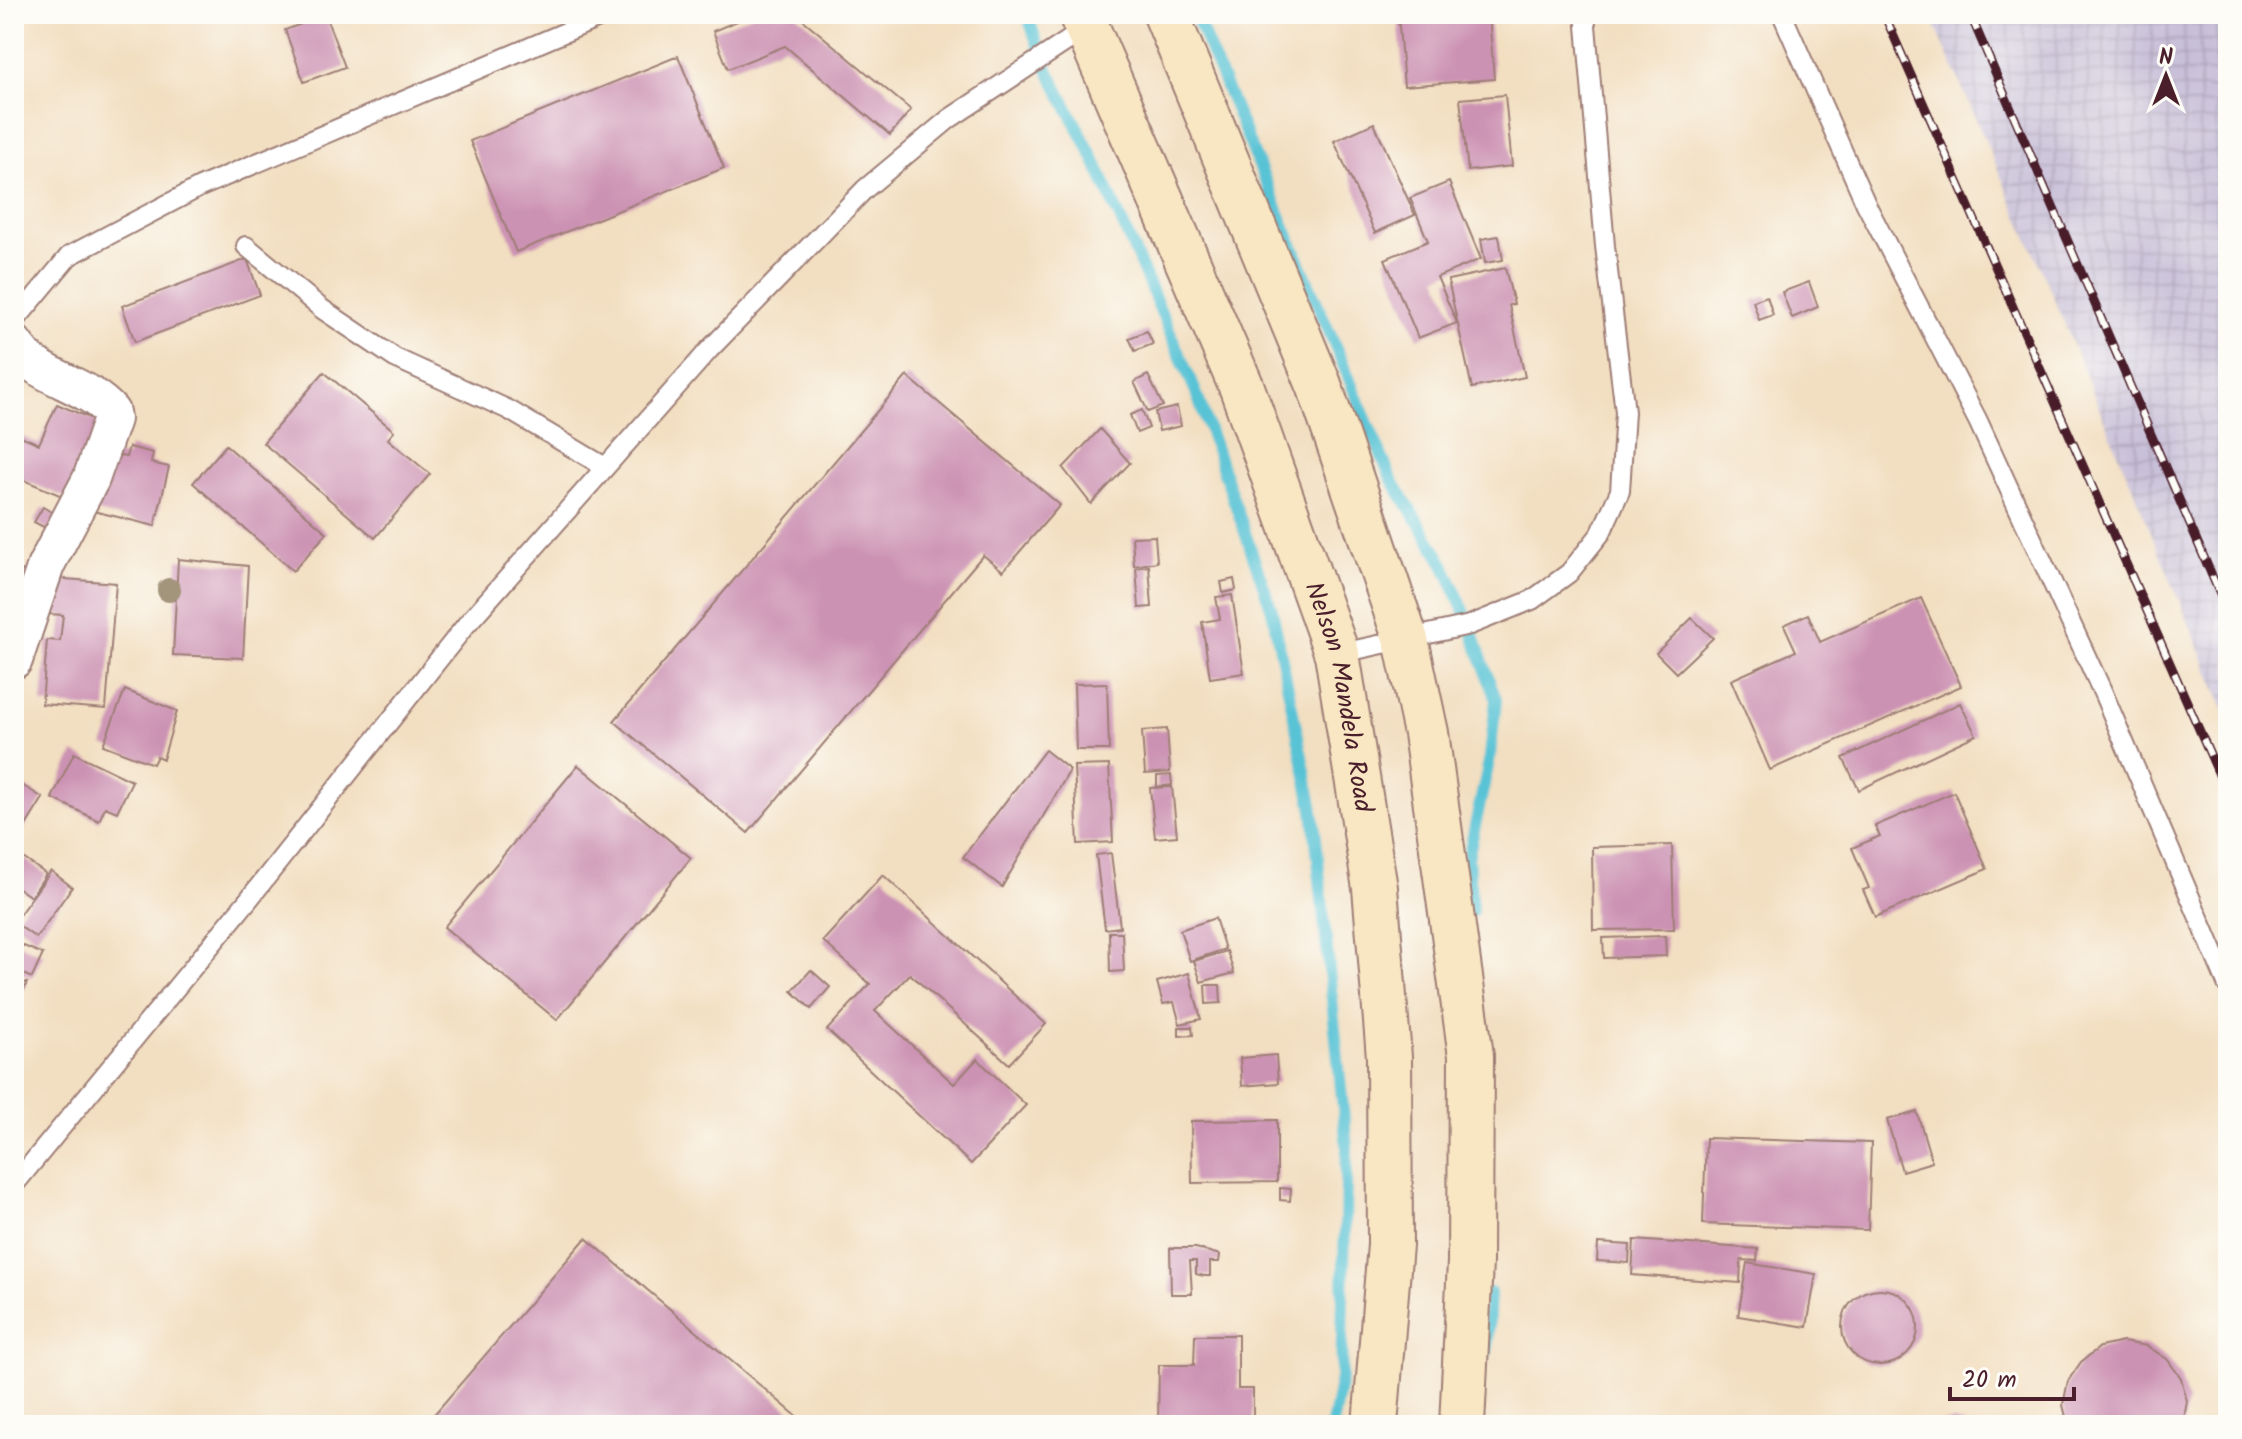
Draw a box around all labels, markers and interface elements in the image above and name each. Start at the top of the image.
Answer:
north arrow [2126,36,2206,116]
text: N [2159,41,2173,76]
street label: Nelson Mandela Road [1292,576,1384,816]
scale bar [1950,1351,2074,1401]
text: 20 m [1962,1361,2017,1400]

